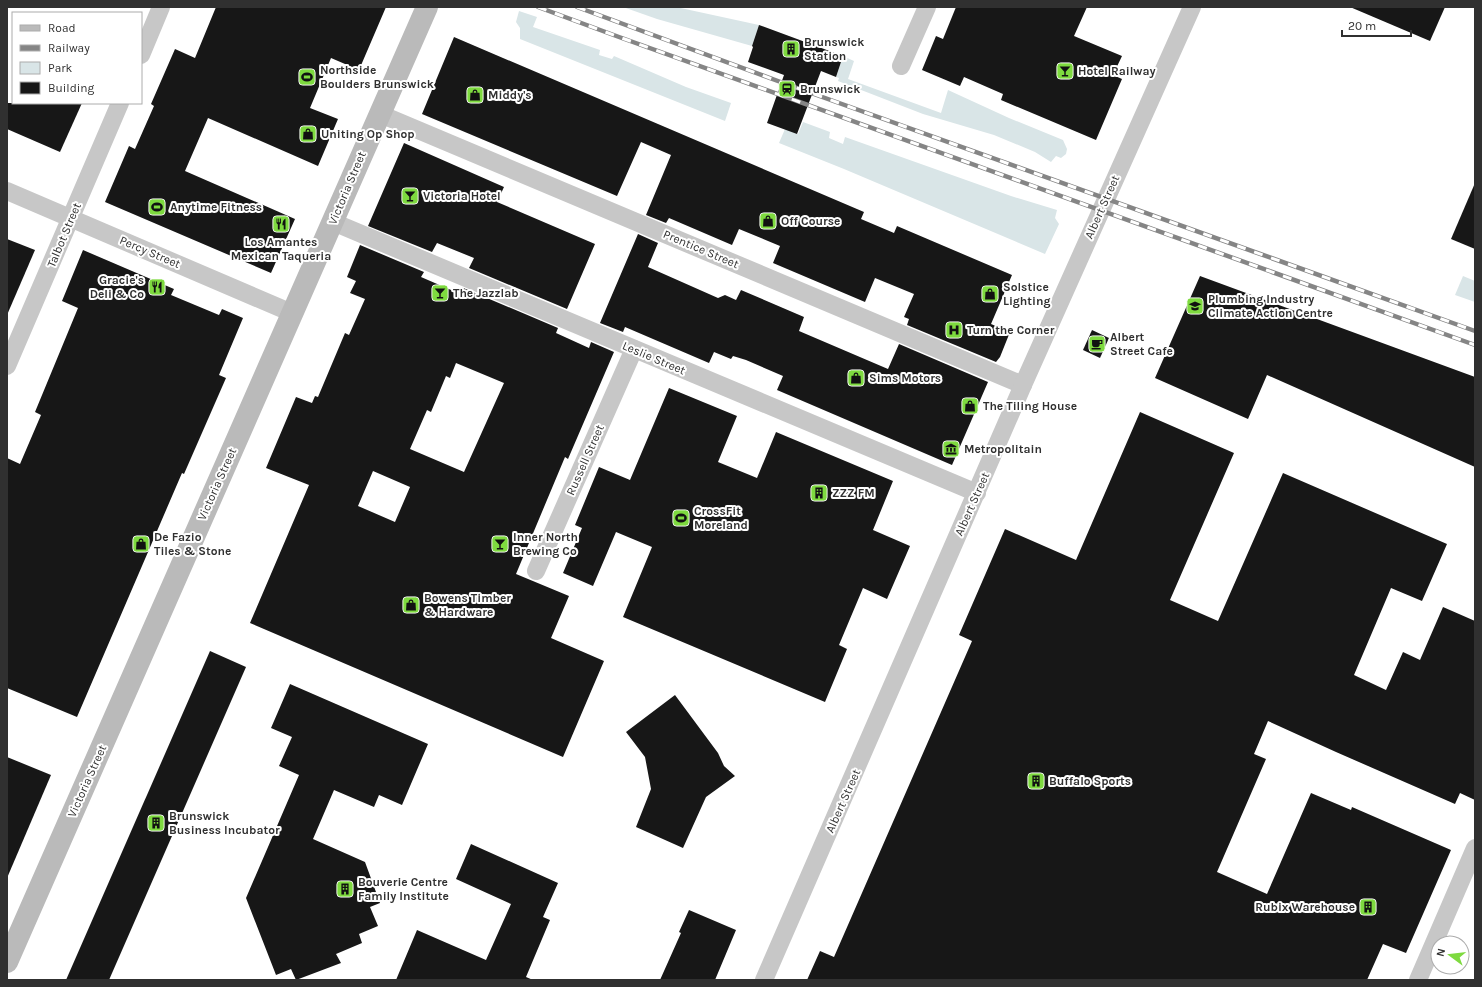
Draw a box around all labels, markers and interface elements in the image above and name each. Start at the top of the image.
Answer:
legend [12,12,142,104]
scale bar [1342,12,1411,38]
text: 20 m [1348,19,1376,33]
text: Road [48,21,76,35]
place label: Brunswick Station [804,35,864,63]
building icon: Brunswick Station [781,39,801,59]
text: Railway [48,41,90,55]
text: Park [48,61,73,75]
bar icon: Hotel Railway [1055,61,1075,81]
place label: Northside Boulders Brunswick [320,63,434,91]
place label: Hotel Railway [1078,64,1156,78]
sports icon: Northside Boulders Brunswick [297,67,317,87]
station icon: Brunswick [777,79,797,99]
text: Building [48,81,95,95]
place label: Brunswick [800,82,860,96]
shop icon: Middy's [465,85,485,105]
place label: Middy's [488,88,532,102]
shop icon: Uniting Op Shop [298,124,318,144]
place label: Uniting Op Shop [321,127,415,141]
street label: Victoria Street [325,149,369,227]
street label: Albert Street [1082,173,1122,241]
bar icon: Victoria Hotel [400,186,420,206]
place label: Victoria Hotel [423,189,501,203]
sports icon: Anytime Fitness [147,197,167,217]
street label: Talbot Street [44,200,84,269]
place label: Anytime Fitness [170,200,262,214]
shop icon: Off Course [758,211,778,231]
restaurant icon: Los Amantes Mexican Taqueria [271,214,291,234]
place label: Off Course [781,214,840,228]
street label: Prentice Street [661,227,741,271]
street label: Percy Street [117,233,183,271]
place label: Los Amantes Mexican Taqueria [231,235,331,263]
place label: Gracie's Deli & Co [90,273,144,301]
restaurant icon: Gracie's Deli & Co [147,277,167,297]
place label: Solstice Lighting [1003,280,1050,308]
bar icon: The Jazzlab [430,283,450,303]
shop icon: Solstice Lighting [980,284,1000,304]
place label: The Jazzlab [453,286,519,300]
place label: Plumbing Industry Climate Action Centre [1208,292,1333,320]
school or university icon: Plumbing Industry Climate Action Centre [1185,296,1205,316]
hospital icon: Turn the Corner [944,320,964,340]
place label: Turn the Corner [967,323,1055,337]
place label: Albert Street Cafe [1110,330,1173,358]
cafe icon: Albert Street Cafe [1087,334,1107,354]
street label: Leslie Street [620,338,688,378]
shop icon: Sims Motors [846,368,866,388]
place label: Sims Motors [869,371,941,385]
shop icon: The Tiling House [960,396,980,416]
place label: The Tiling House [983,399,1077,413]
street label: Russell Street [563,422,607,498]
museum icon: Metropolitain [941,439,961,459]
place label: Metropolitain [964,442,1042,456]
street label: Victoria Street [195,445,239,522]
street label: Albert Street [952,470,992,538]
building icon: ZZZ FM [809,483,829,503]
place label: ZZZ FM [832,486,875,500]
place label: CrossFit Moreland [694,504,748,532]
sports icon: CrossFit Moreland [671,508,691,528]
place label: De Fazio Tiles & Stone [154,530,231,558]
place label: Inner North Brewing Co [513,530,578,558]
shop icon: De Fazio Tiles & Stone [131,534,151,554]
bar icon: Inner North Brewing Co [490,534,510,554]
place label: Bowens Timber & Hardware [424,591,511,619]
shop icon: Bowens Timber & Hardware [401,595,421,615]
street label: Victoria Street [65,742,109,819]
street label: Albert Street [823,767,863,835]
building icon: Buffalo Sports [1026,771,1046,791]
place label: Buffalo Sports [1049,774,1131,788]
place label: Brunswick Business Incubator [169,809,280,837]
building icon: Brunswick Business Incubator [146,813,166,833]
place label: Bouverie Centre Family Institute [358,875,449,903]
building icon: Bouverie Centre Family Institute [335,879,355,899]
building icon: Rubix Warehouse [1358,897,1378,917]
place label: Rubix Warehouse [1255,900,1355,914]
north arrow [1430,935,1470,975]
text: N [1434,947,1448,958]

